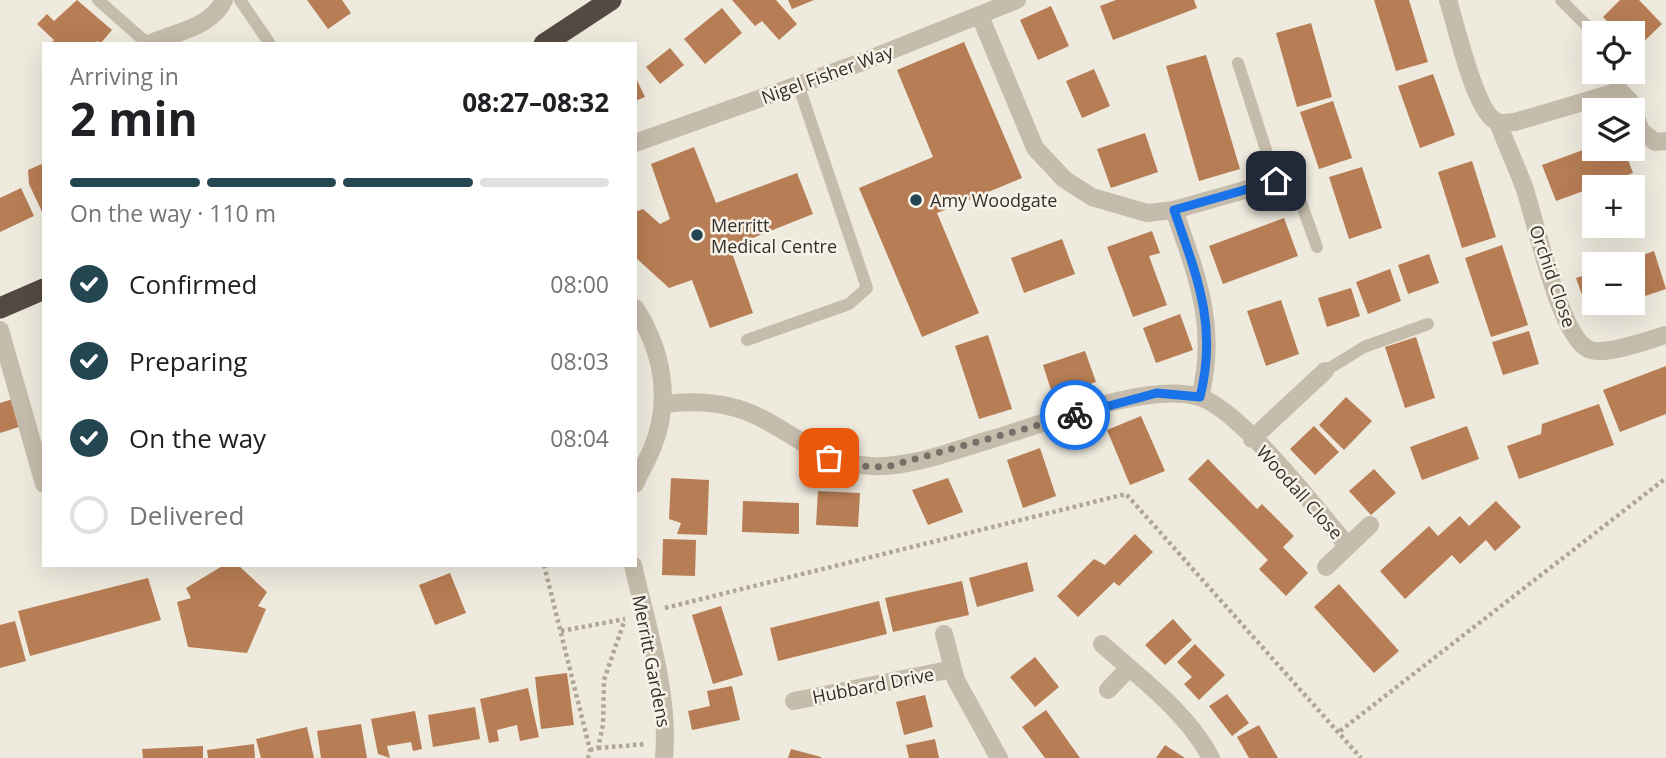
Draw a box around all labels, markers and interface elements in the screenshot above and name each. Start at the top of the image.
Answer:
map controls [1582,21,1645,315]
button: locate [1582,21,1645,84]
street label: Nigel Fisher Way [758,39,897,109]
text: Arriving in [70,60,179,92]
text: 08:27–08:32 [462,84,609,120]
text: 2 min [70,87,198,149]
button: layers [1582,98,1645,161]
pin [1246,151,1306,211]
icon: home [1257,162,1295,200]
button: + [1582,175,1645,238]
place label: Amy Woodgate [930,188,1057,212]
marker: Amy Woodgate [908,192,924,208]
text: On the way · 110 m [70,197,276,229]
place label: Merritt Medical Centre [711,213,837,258]
street label: Orchid Close [1524,222,1582,330]
marker: Merritt Medical Centre [689,227,705,243]
button: − [1582,252,1645,315]
icon: check [70,265,108,303]
text: Confirmed [129,266,257,302]
text: 08:00 [550,268,609,300]
icon: check [70,342,108,380]
text: Preparing [129,343,247,379]
text: 08:03 [550,345,609,377]
courier [1040,380,1110,450]
icon: bike [1056,396,1094,434]
icon: check [70,419,108,457]
text: On the way [129,420,266,456]
text: 08:04 [550,422,609,454]
pin [799,428,859,488]
icon: bag [810,439,848,477]
street label: Woodall Close [1251,440,1349,544]
text: Delivered [129,497,244,533]
street label: Merritt Gardens [627,593,677,729]
street label: Hubbard Drive [810,661,936,709]

